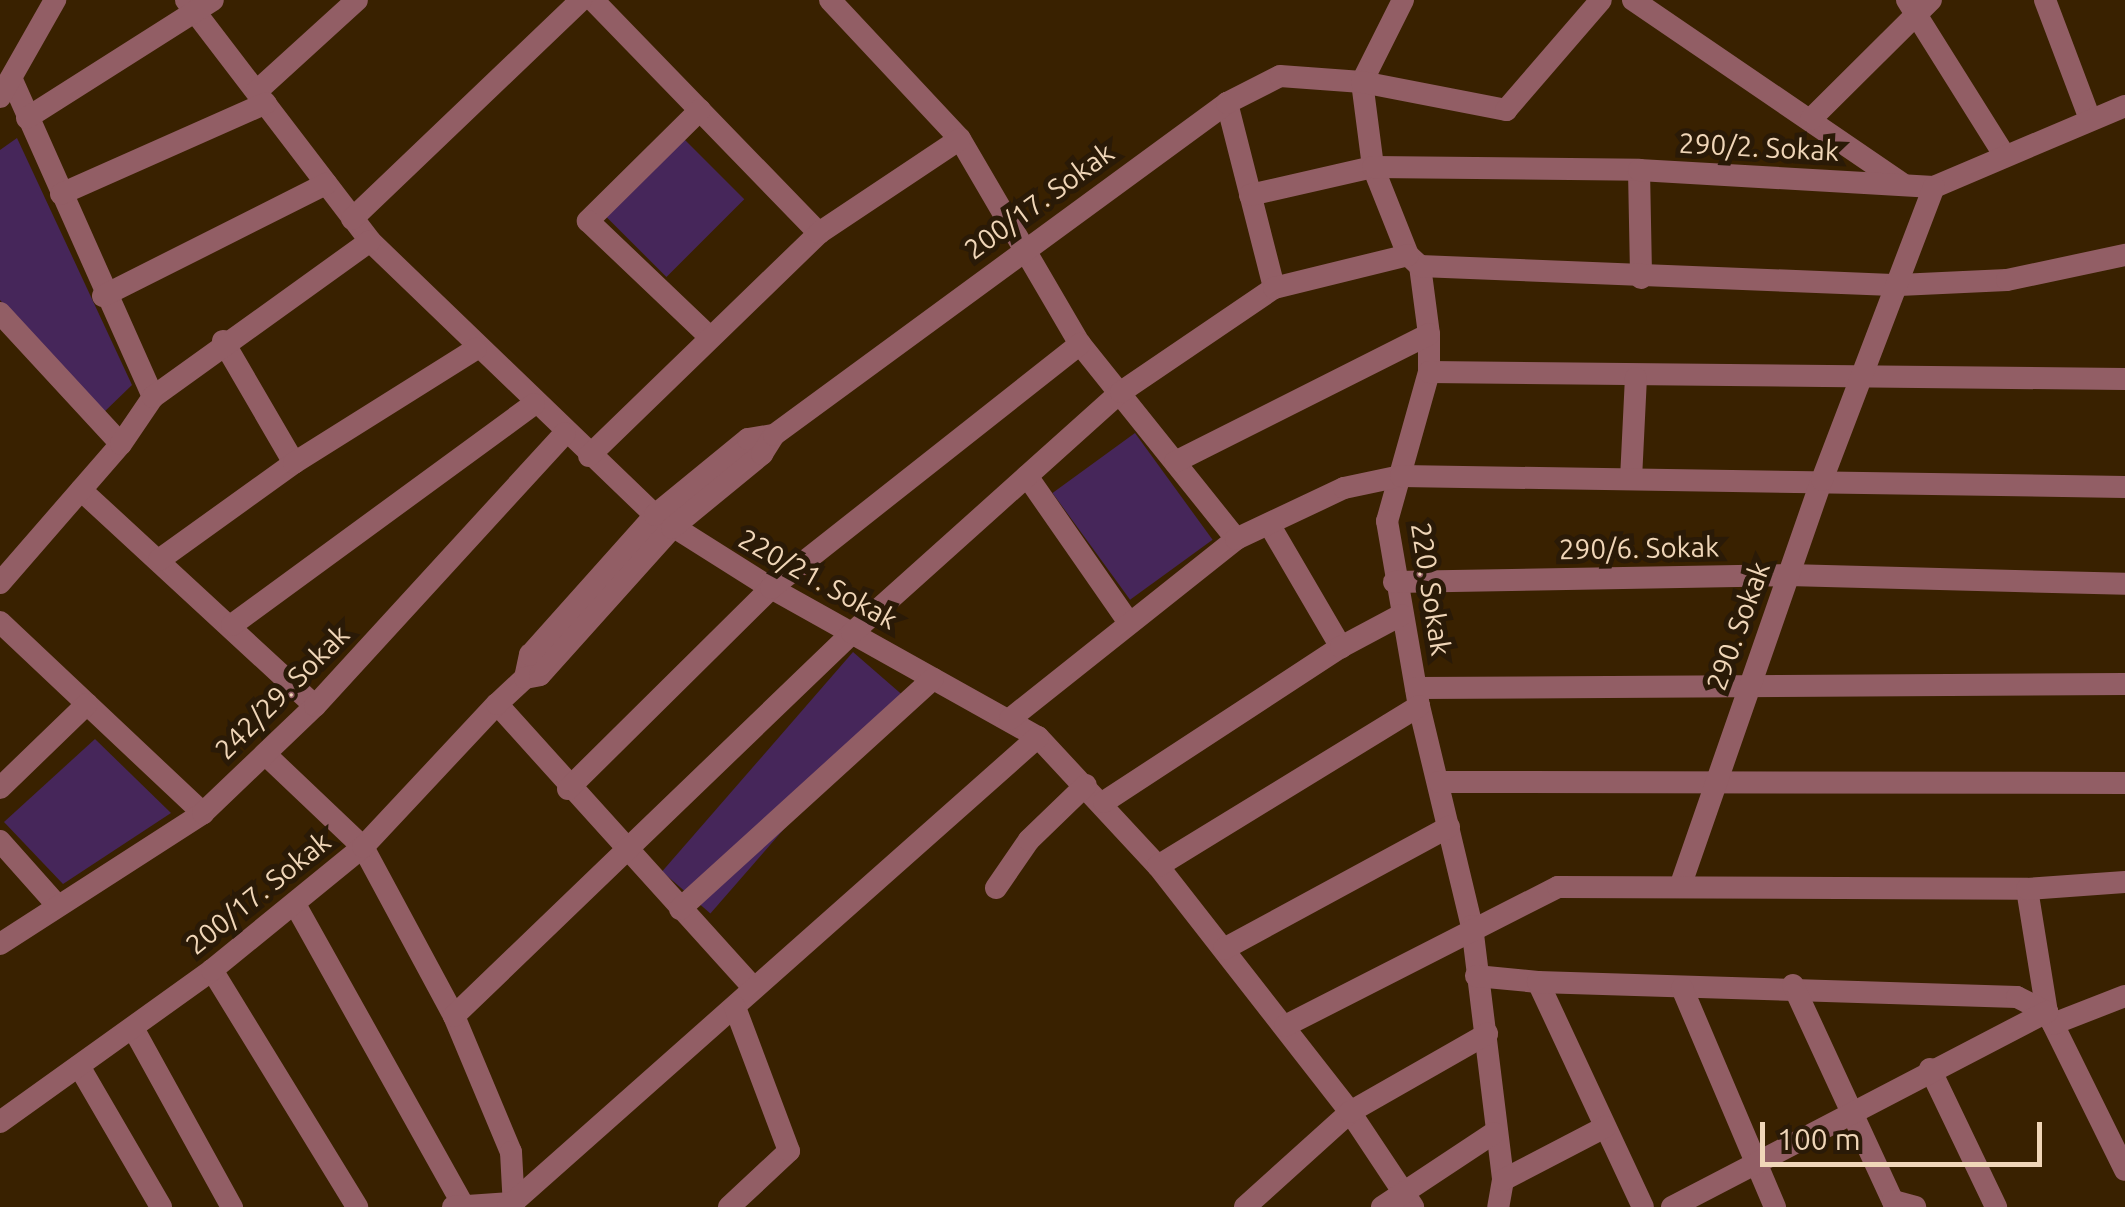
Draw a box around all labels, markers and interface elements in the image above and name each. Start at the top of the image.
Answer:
street label: 290/2. Sokak [1678,126,1840,168]
street label: 200/17. Sokak [958,136,1120,266]
street label: 220. Sokak [1404,520,1458,658]
street label: 220/21. Sokak [733,522,903,636]
street label: 290/6. Sokak [1558,530,1720,566]
street label: 290. Sokak [1699,557,1777,695]
street label: 242/29. Sokak [208,618,356,766]
street label: 200/17. Sokak [179,824,337,962]
scale bar [1765,1102,2048,1164]
text: 100 m [1777,1122,1861,1156]

